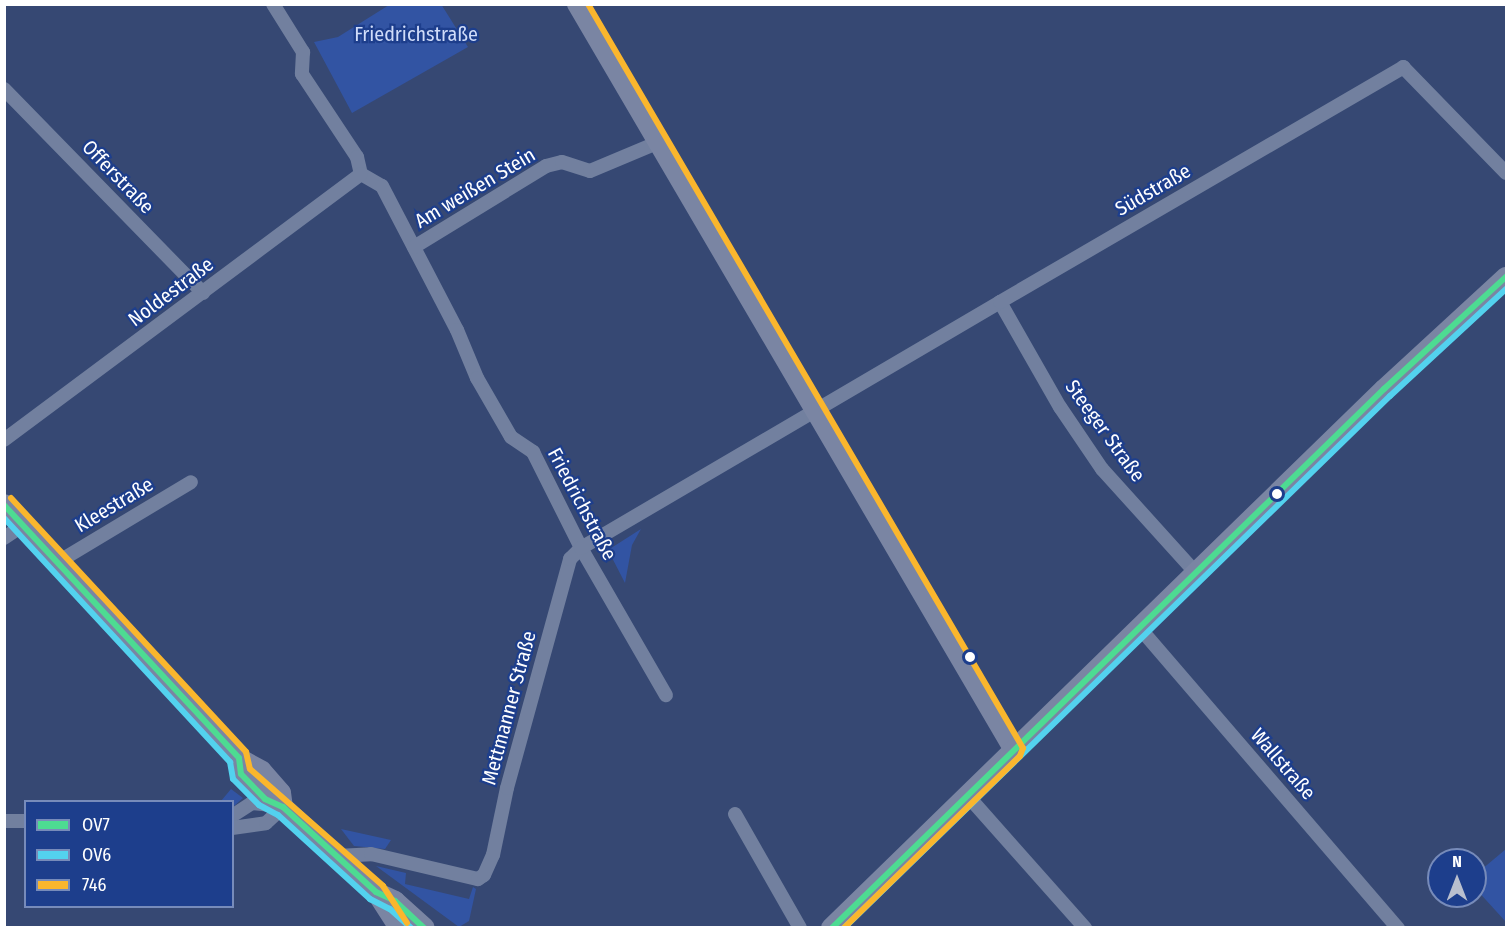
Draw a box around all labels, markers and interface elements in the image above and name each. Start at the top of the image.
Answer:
park label: Friedrichstraße [354,22,478,46]
street label: Offerstraße [77,135,159,219]
street label: Am weißen Stein [411,143,539,233]
street label: Südstraße [1111,159,1195,221]
street label: Noldestraße [124,252,218,332]
street label: Steeger Straße [1060,376,1150,486]
street label: Friedrichstraße [542,444,622,564]
street label: Kleestraße [70,472,158,538]
unlabelled marker [1271,488,1283,500]
street label: Mettmanner Straße [477,628,541,788]
unlabelled marker [964,651,976,663]
street label: Wallstraße [1246,724,1320,804]
legend [24,800,234,908]
text: OV7 [82,814,110,836]
text: OV6 [82,844,111,866]
north arrow [1427,848,1487,908]
text: N [1452,852,1462,871]
text: 746 [82,874,106,896]

